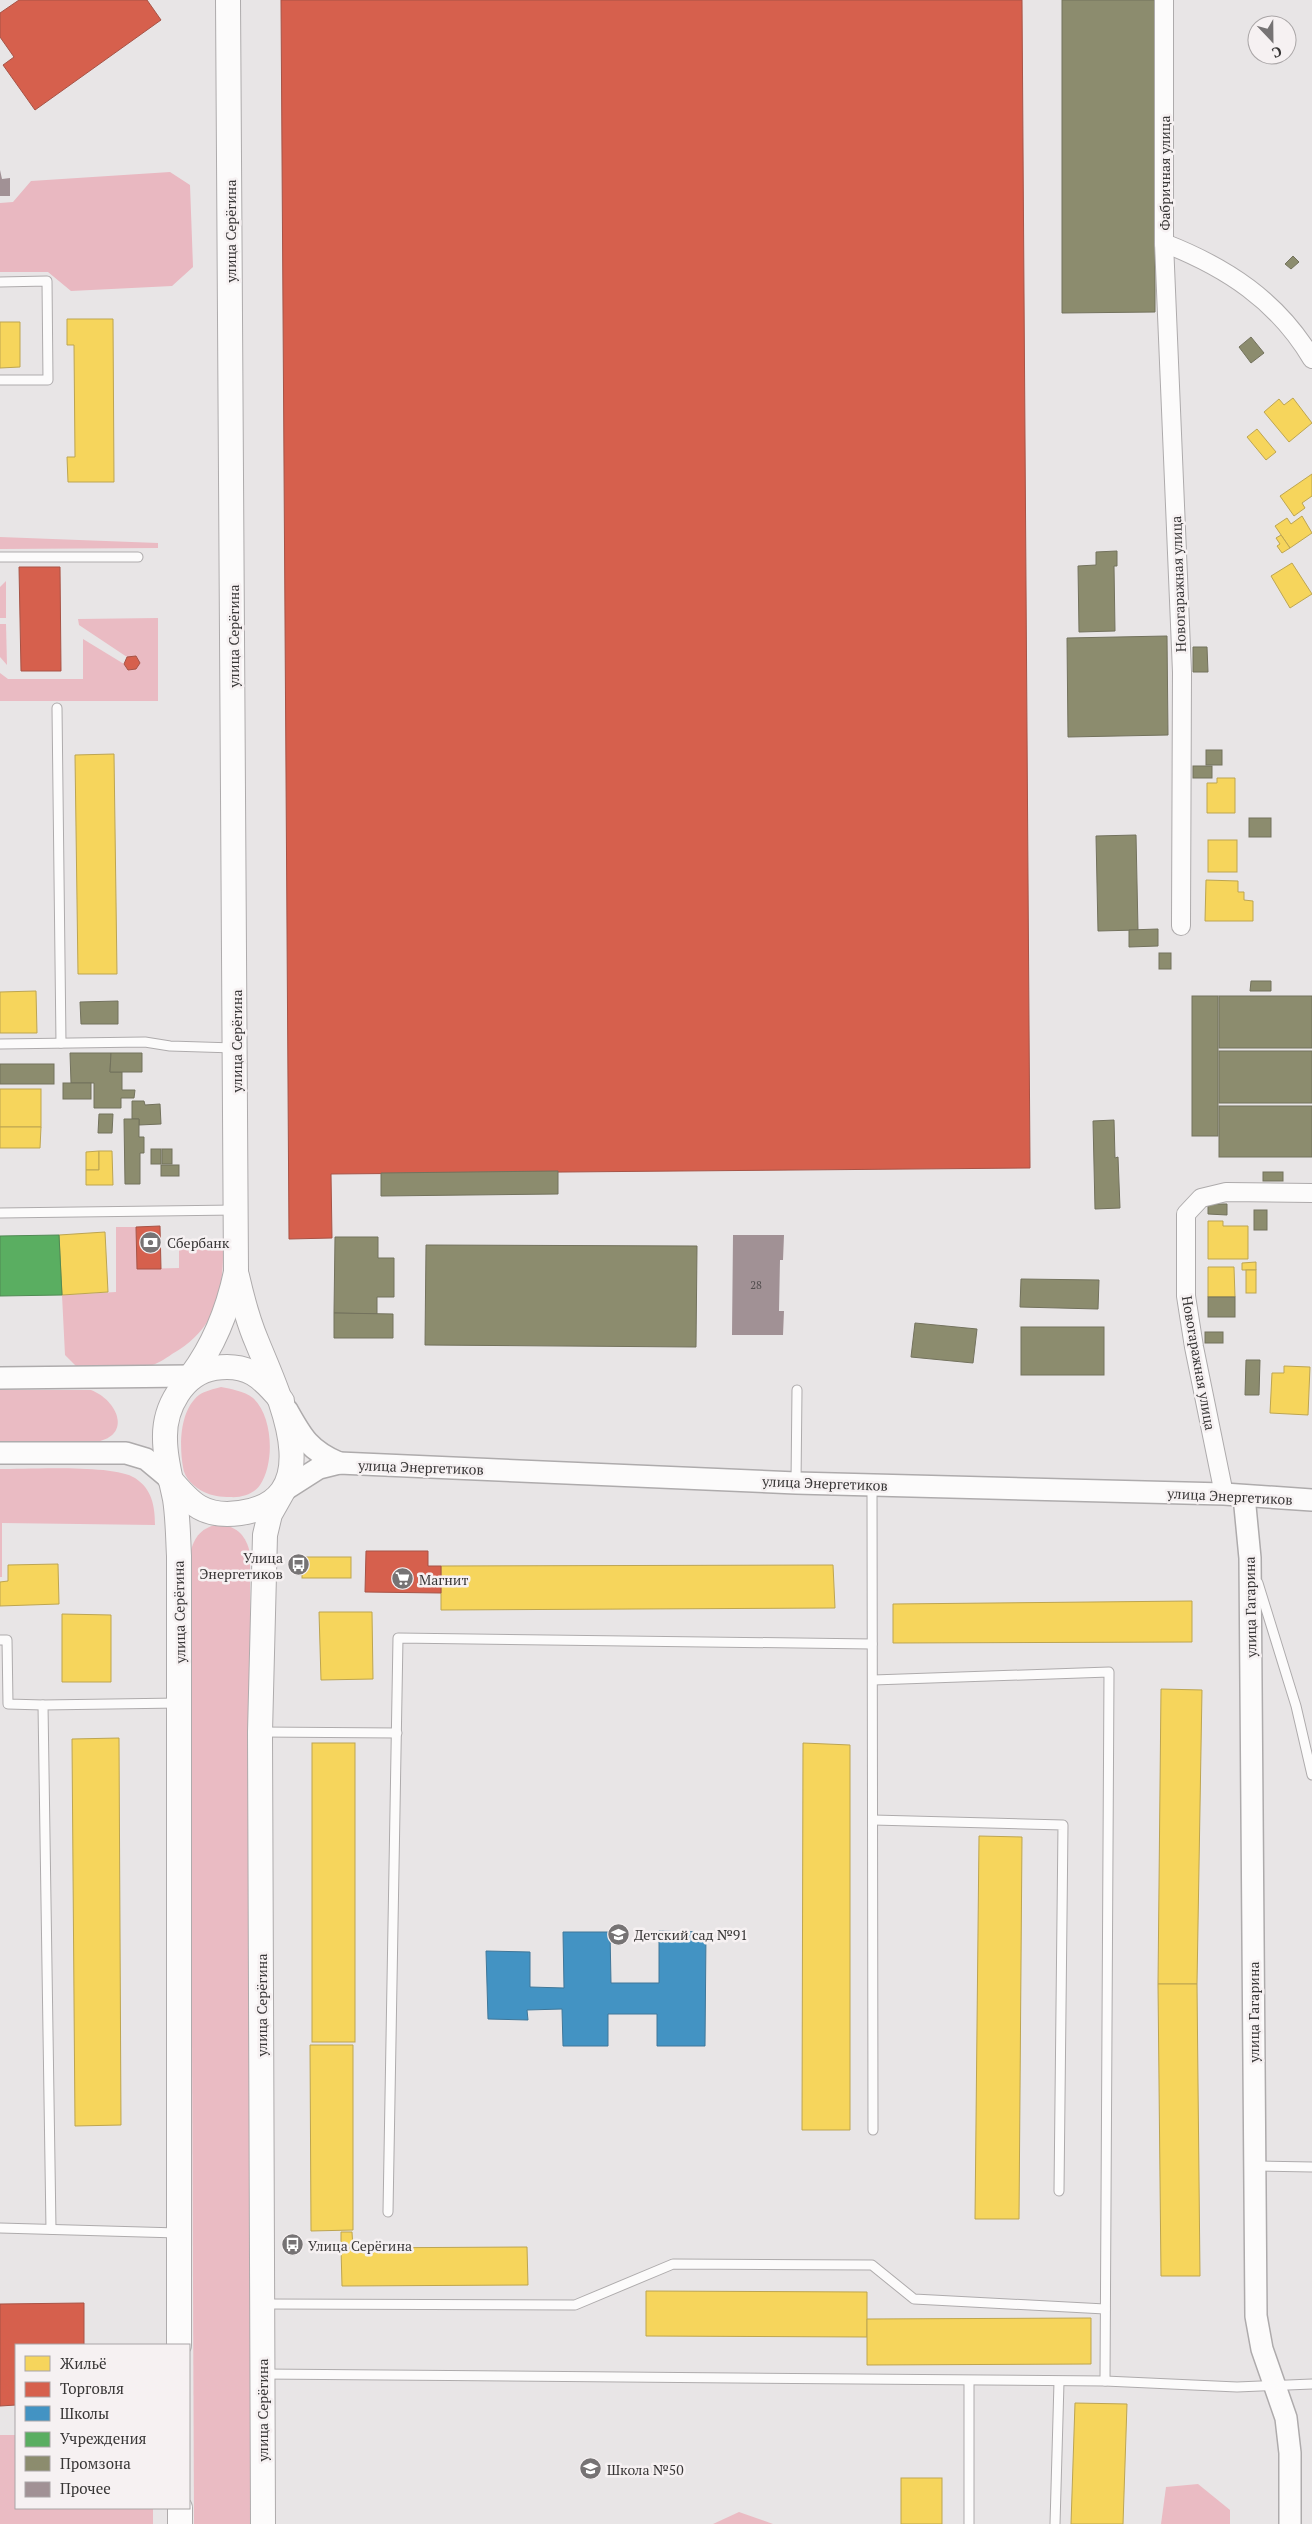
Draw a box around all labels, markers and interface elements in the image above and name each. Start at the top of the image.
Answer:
north arrow [1247,15,1297,65]
text: С [1269,42,1285,63]
street label: Фабричная улица [1155,116,1174,231]
street label: улица Серёгина [221,180,240,283]
street label: Новогаражная улица [1166,516,1190,652]
street label: улица Серёгина [224,585,243,688]
street label: улица Серёгина [227,990,246,1093]
bank icon: Сбербанк [139,1230,163,1254]
place label: Сбербанк [167,1233,230,1252]
house number: 28 [750,1278,762,1292]
street label: Новогаражная улица [1178,1294,1220,1432]
street label: улица Энергетиков [357,1455,484,1479]
street label: улица Энергетиков [761,1471,888,1495]
street label: улица Энергетиков [1166,1483,1293,1509]
place label: Улица Энергетиков [199,1548,283,1583]
bus stop icon: Улица Энергетиков [287,1553,311,1577]
street label: улица Гагарина [1240,1556,1260,1659]
street label: улица Серёгина [169,1560,189,1665]
supermarket icon: Магнит [391,1567,415,1591]
place label: Магнит [419,1570,468,1589]
school or university icon: Детский сад №91 [606,1922,630,1946]
place label: Детский сад №91 [634,1925,748,1944]
street label: улица Серёгина [252,1954,271,2057]
street label: улица Гагарина [1244,1961,1263,2064]
bus stop icon: Улица Серёгина [280,2233,304,2257]
place label: Улица Серёгина [308,2236,412,2255]
legend [15,2344,190,2509]
text: Жильё [60,2353,107,2373]
street label: улица Серёгина [253,2359,272,2462]
text: Торговля [60,2378,124,2398]
text: Школы [60,2403,109,2423]
text: Учреждения [60,2428,147,2448]
text: Промзона [60,2453,131,2473]
school or university icon: Школа №50 [579,2457,603,2481]
place label: Школа №50 [607,2460,684,2479]
text: Прочее [60,2478,111,2498]

